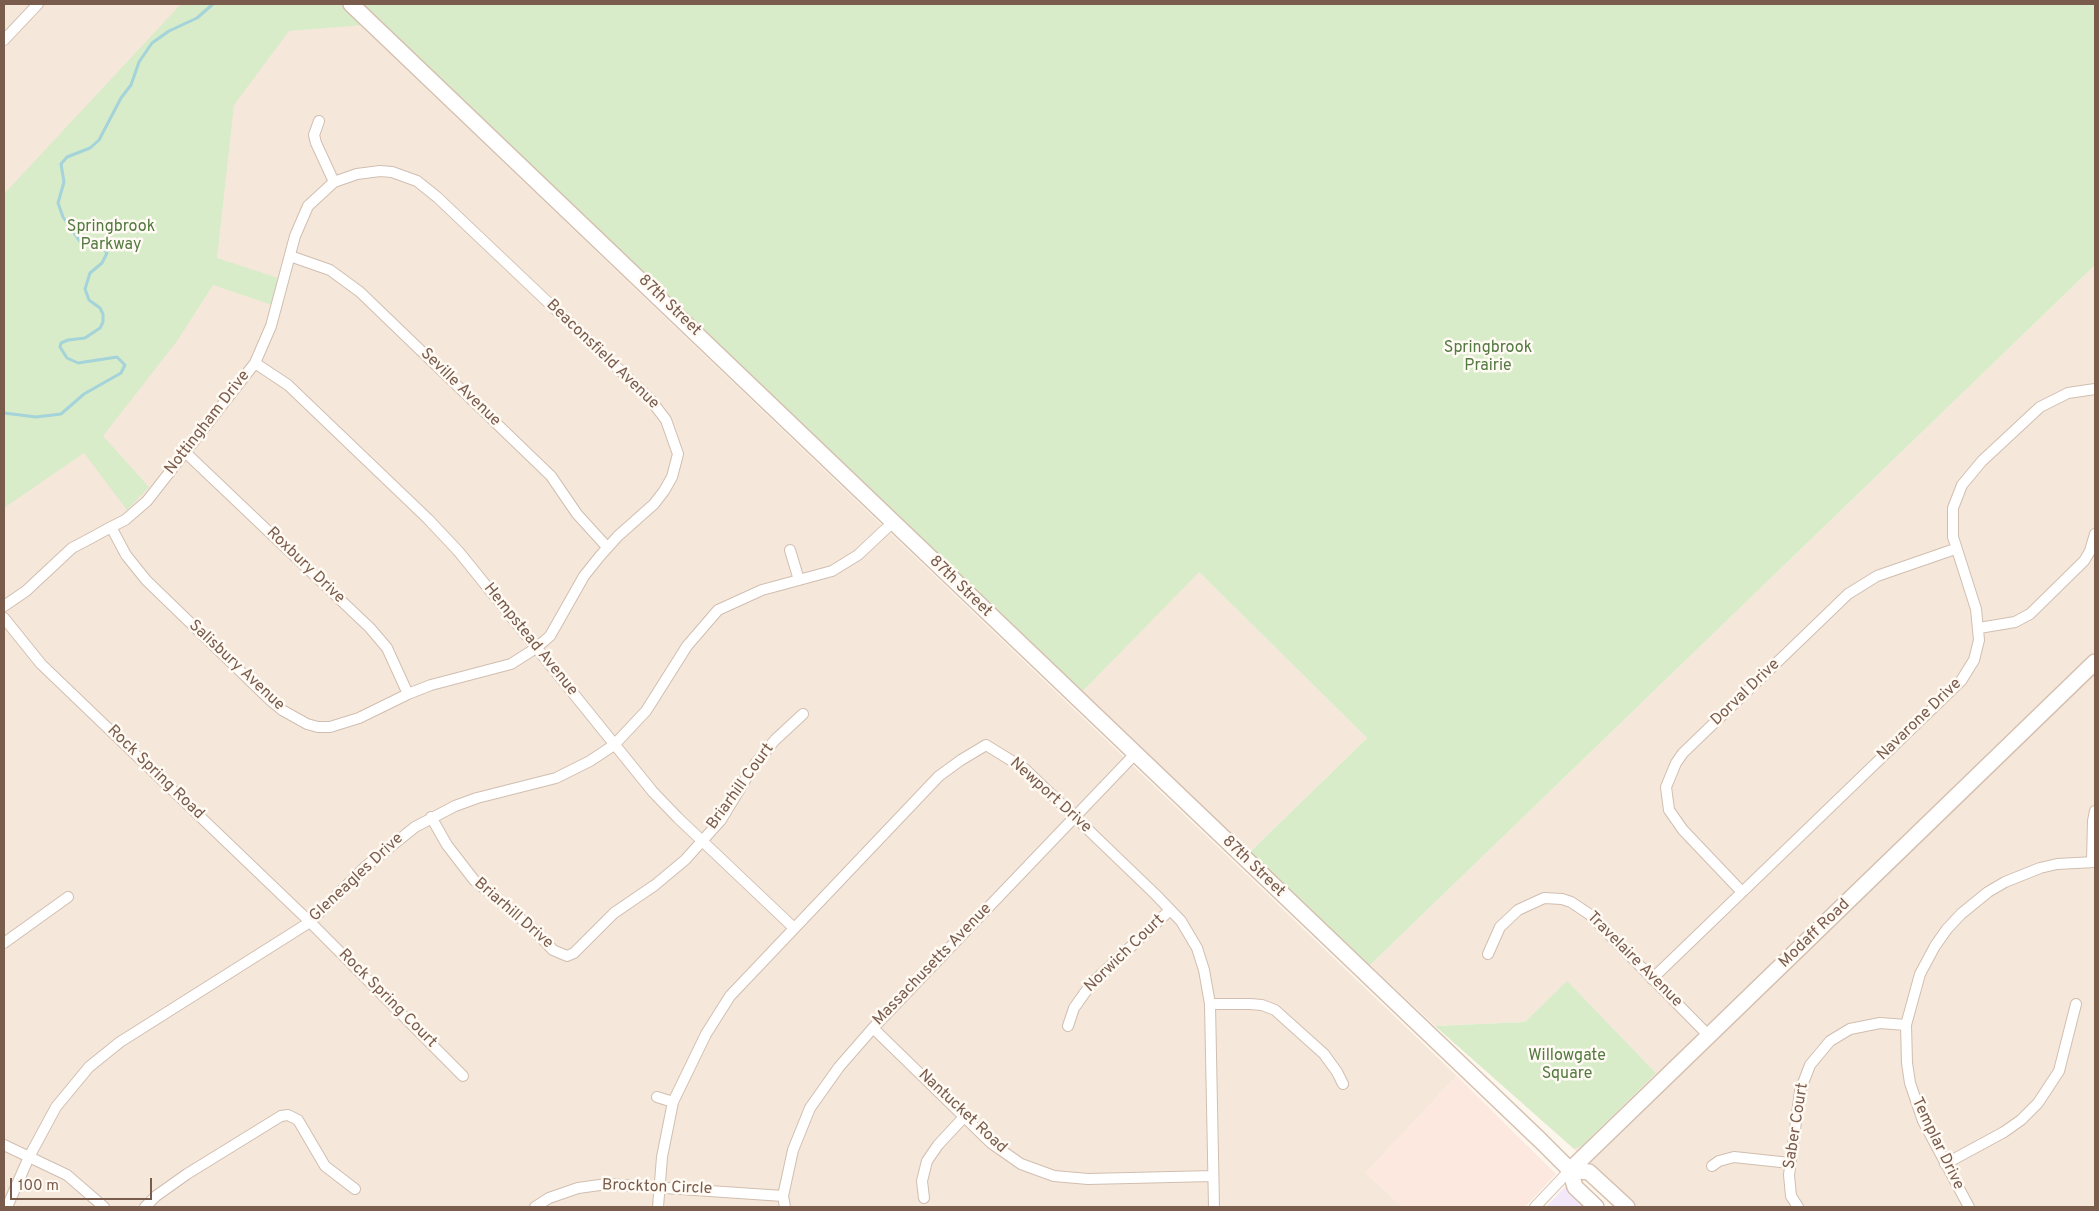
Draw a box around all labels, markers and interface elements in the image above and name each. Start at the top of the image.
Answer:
park label: Springbrook Parkway [67,218,155,256]
street label: 87th Street [634,271,704,341]
street label: Beaconsfield Avenue [542,296,662,414]
park label: Springbrook Prairie [1444,339,1532,377]
street label: Seville Avenue [416,345,504,431]
street label: Nottingham Drive [161,367,255,479]
street label: Roxbury Drive [262,524,348,608]
street label: 87th Street [925,552,995,622]
street label: Hempstead Avenue [479,580,581,700]
street label: Salisbury Avenue [184,617,288,715]
street label: Dorval Drive [1708,655,1784,731]
street label: Navarone Drive [1874,675,1966,765]
street label: Rock Spring Road [102,722,208,824]
street label: Briarhill Court [703,740,779,834]
street label: Newport Drive [1005,754,1095,838]
street label: Gleneagles Drive [306,830,408,926]
street label: 87th Street [1218,832,1288,902]
street label: Briarhill Drive [469,874,557,954]
street label: Modaff Road [1776,895,1854,973]
street label: Massachusetts Avenue [870,900,996,1030]
street label: Travelaire Avenue [1582,908,1686,1012]
street label: Norwich Court [1081,911,1169,997]
street label: Rock Spring Court [334,946,440,1052]
park label: Willowgate Square [1528,1047,1606,1085]
street label: Nantucket Road [914,1066,1010,1158]
street label: Saber Court [1781,1082,1813,1170]
street label: Templar Drive [1906,1095,1968,1193]
scale bar [12,1168,155,1200]
street label: Brockton Circle [601,1176,713,1200]
text: 100 m [18,1177,59,1196]

